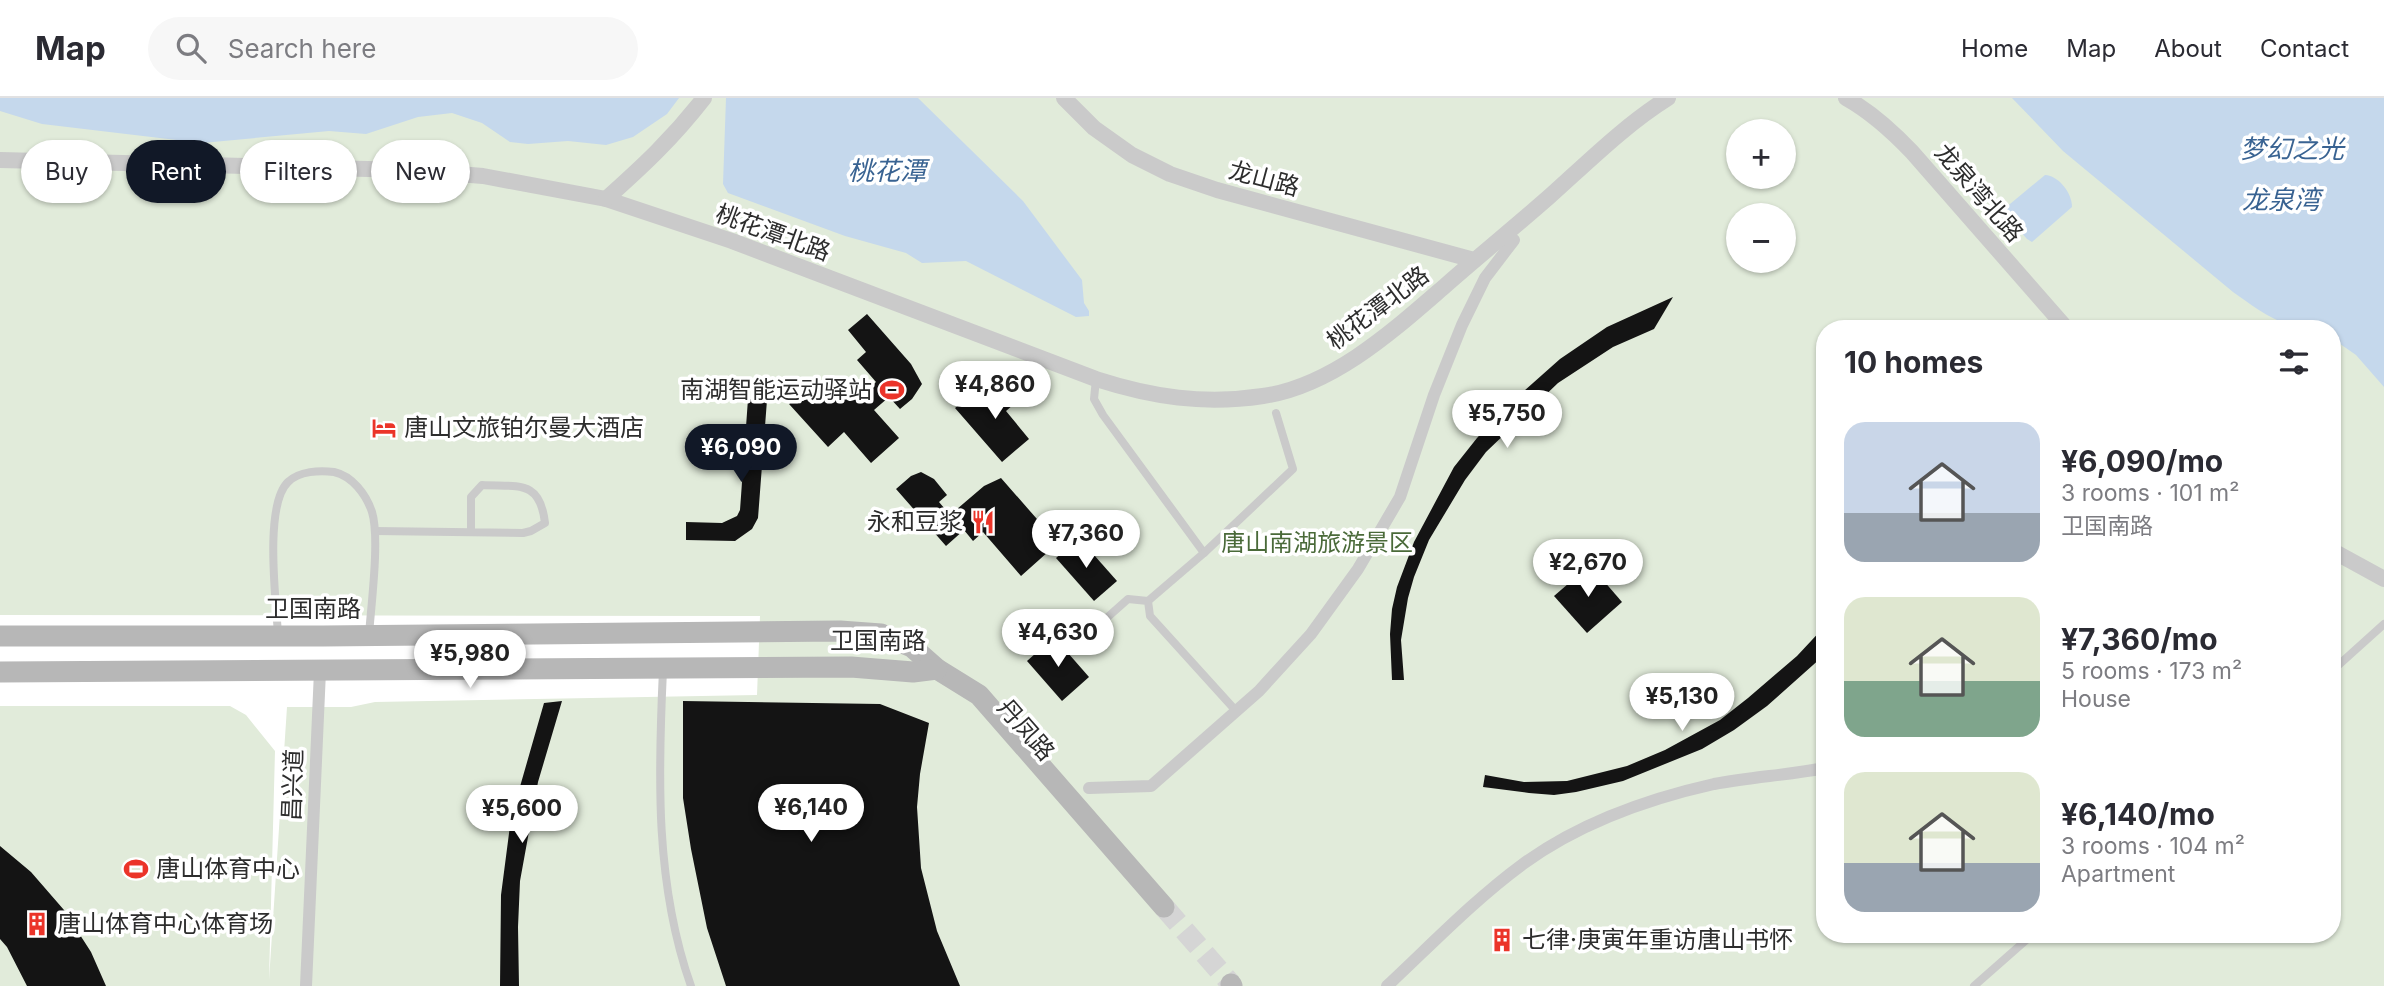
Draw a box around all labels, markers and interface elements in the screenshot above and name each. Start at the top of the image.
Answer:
search box [148,17,638,80]
text: Map [35,28,106,68]
icon: search [172,29,210,67]
text: Search here [228,33,376,64]
text: Home [1961,34,2028,63]
text: Map [2066,34,2116,63]
text: About [2154,34,2222,63]
text: Contact [2260,34,2349,63]
map controls [1726,119,1796,273]
button: + [1726,119,1796,189]
water label: 梦幻之光 [2240,133,2346,164]
street label: 龙泉湾北路 [1929,138,2030,247]
chip: Buy [21,140,112,203]
chip: Rent [126,140,226,203]
chip: Filters [240,140,357,203]
chip: New [371,140,470,203]
water label: 桃花潭 [848,155,930,186]
street label: 龙山路 [1226,155,1303,202]
water label: 龙泉湾 [2242,184,2324,215]
street label: 桃花潭北路 [712,198,835,267]
button: − [1726,203,1796,273]
street label: 桃花潭北路 [1321,260,1434,355]
icon: filters [2275,343,2313,381]
text: 10 homes [1844,344,1983,380]
pin: ¥4,860 [938,362,1052,421]
text: ¥4,860 [955,370,1035,398]
place label: 南湖智能运动驿站 [680,375,872,404]
sports icon: 南湖智能运动驿站 [878,376,906,404]
pin: ¥5,750 [1450,390,1564,450]
text: ¥5,750 [1468,399,1546,427]
place label: 唐山文旅铂尔曼大酒店 [404,413,644,442]
hotel icon: 唐山文旅铂尔曼大酒店 [370,414,398,442]
pin: ¥6,090 [684,424,798,484]
text: ¥6,090 [701,433,781,461]
text: ¥6,090/mo [2061,443,2223,479]
icon: home [1900,450,1984,534]
text: 3 rooms · 101 m² [2061,479,2239,507]
place label: 永和豆浆 [867,507,963,536]
restaurant icon: 永和豆浆 [969,508,997,536]
pin: ¥7,360 [1029,510,1143,570]
text: 卫国南路 [2061,512,2153,540]
text: ¥7,360 [1048,519,1124,547]
park label: 唐山南湖旅游景区 [1221,528,1413,557]
pin: ¥2,670 [1531,540,1645,599]
text: ¥2,670 [1549,548,1627,576]
street label: 卫国南路 [265,594,361,623]
pin: ¥4,630 [1001,610,1115,669]
text: ¥4,630 [1018,618,1098,646]
text: ¥7,360/mo [2061,621,2218,657]
icon: home [1900,625,1984,709]
street label: 卫国南路 [830,626,926,655]
pin: ¥5,980 [413,630,527,690]
text: ¥5,980 [430,639,510,667]
text: 5 rooms · 173 m² [2061,657,2242,685]
pin: ¥5,130 [1625,674,1739,733]
text: ¥5,130 [1645,682,1719,710]
text: House [2061,685,2131,713]
street label: 丹凤路 [992,693,1061,766]
street label: 昌兴道 [277,748,308,821]
pin: ¥6,140 [754,784,868,844]
pin: ¥5,600 [465,786,579,845]
text: ¥6,140 [774,793,848,821]
text: ¥5,600 [482,794,562,822]
text: ¥6,140/mo [2061,796,2215,832]
icon: home [1900,800,1984,884]
text: 3 rooms · 104 m² [2061,832,2245,860]
place label: 唐山体育中心 [156,854,300,883]
sports icon: 唐山体育中心 [122,855,150,883]
text: Apartment [2061,860,2175,888]
place label: 唐山体育中心体育场 [57,909,273,938]
building icon: 唐山体育中心体育场 [23,910,51,938]
place label: 七律·庚寅年重访唐山书怀 [1522,925,1793,954]
building icon: 七律·庚寅年重访唐山书怀 [1488,926,1516,954]

